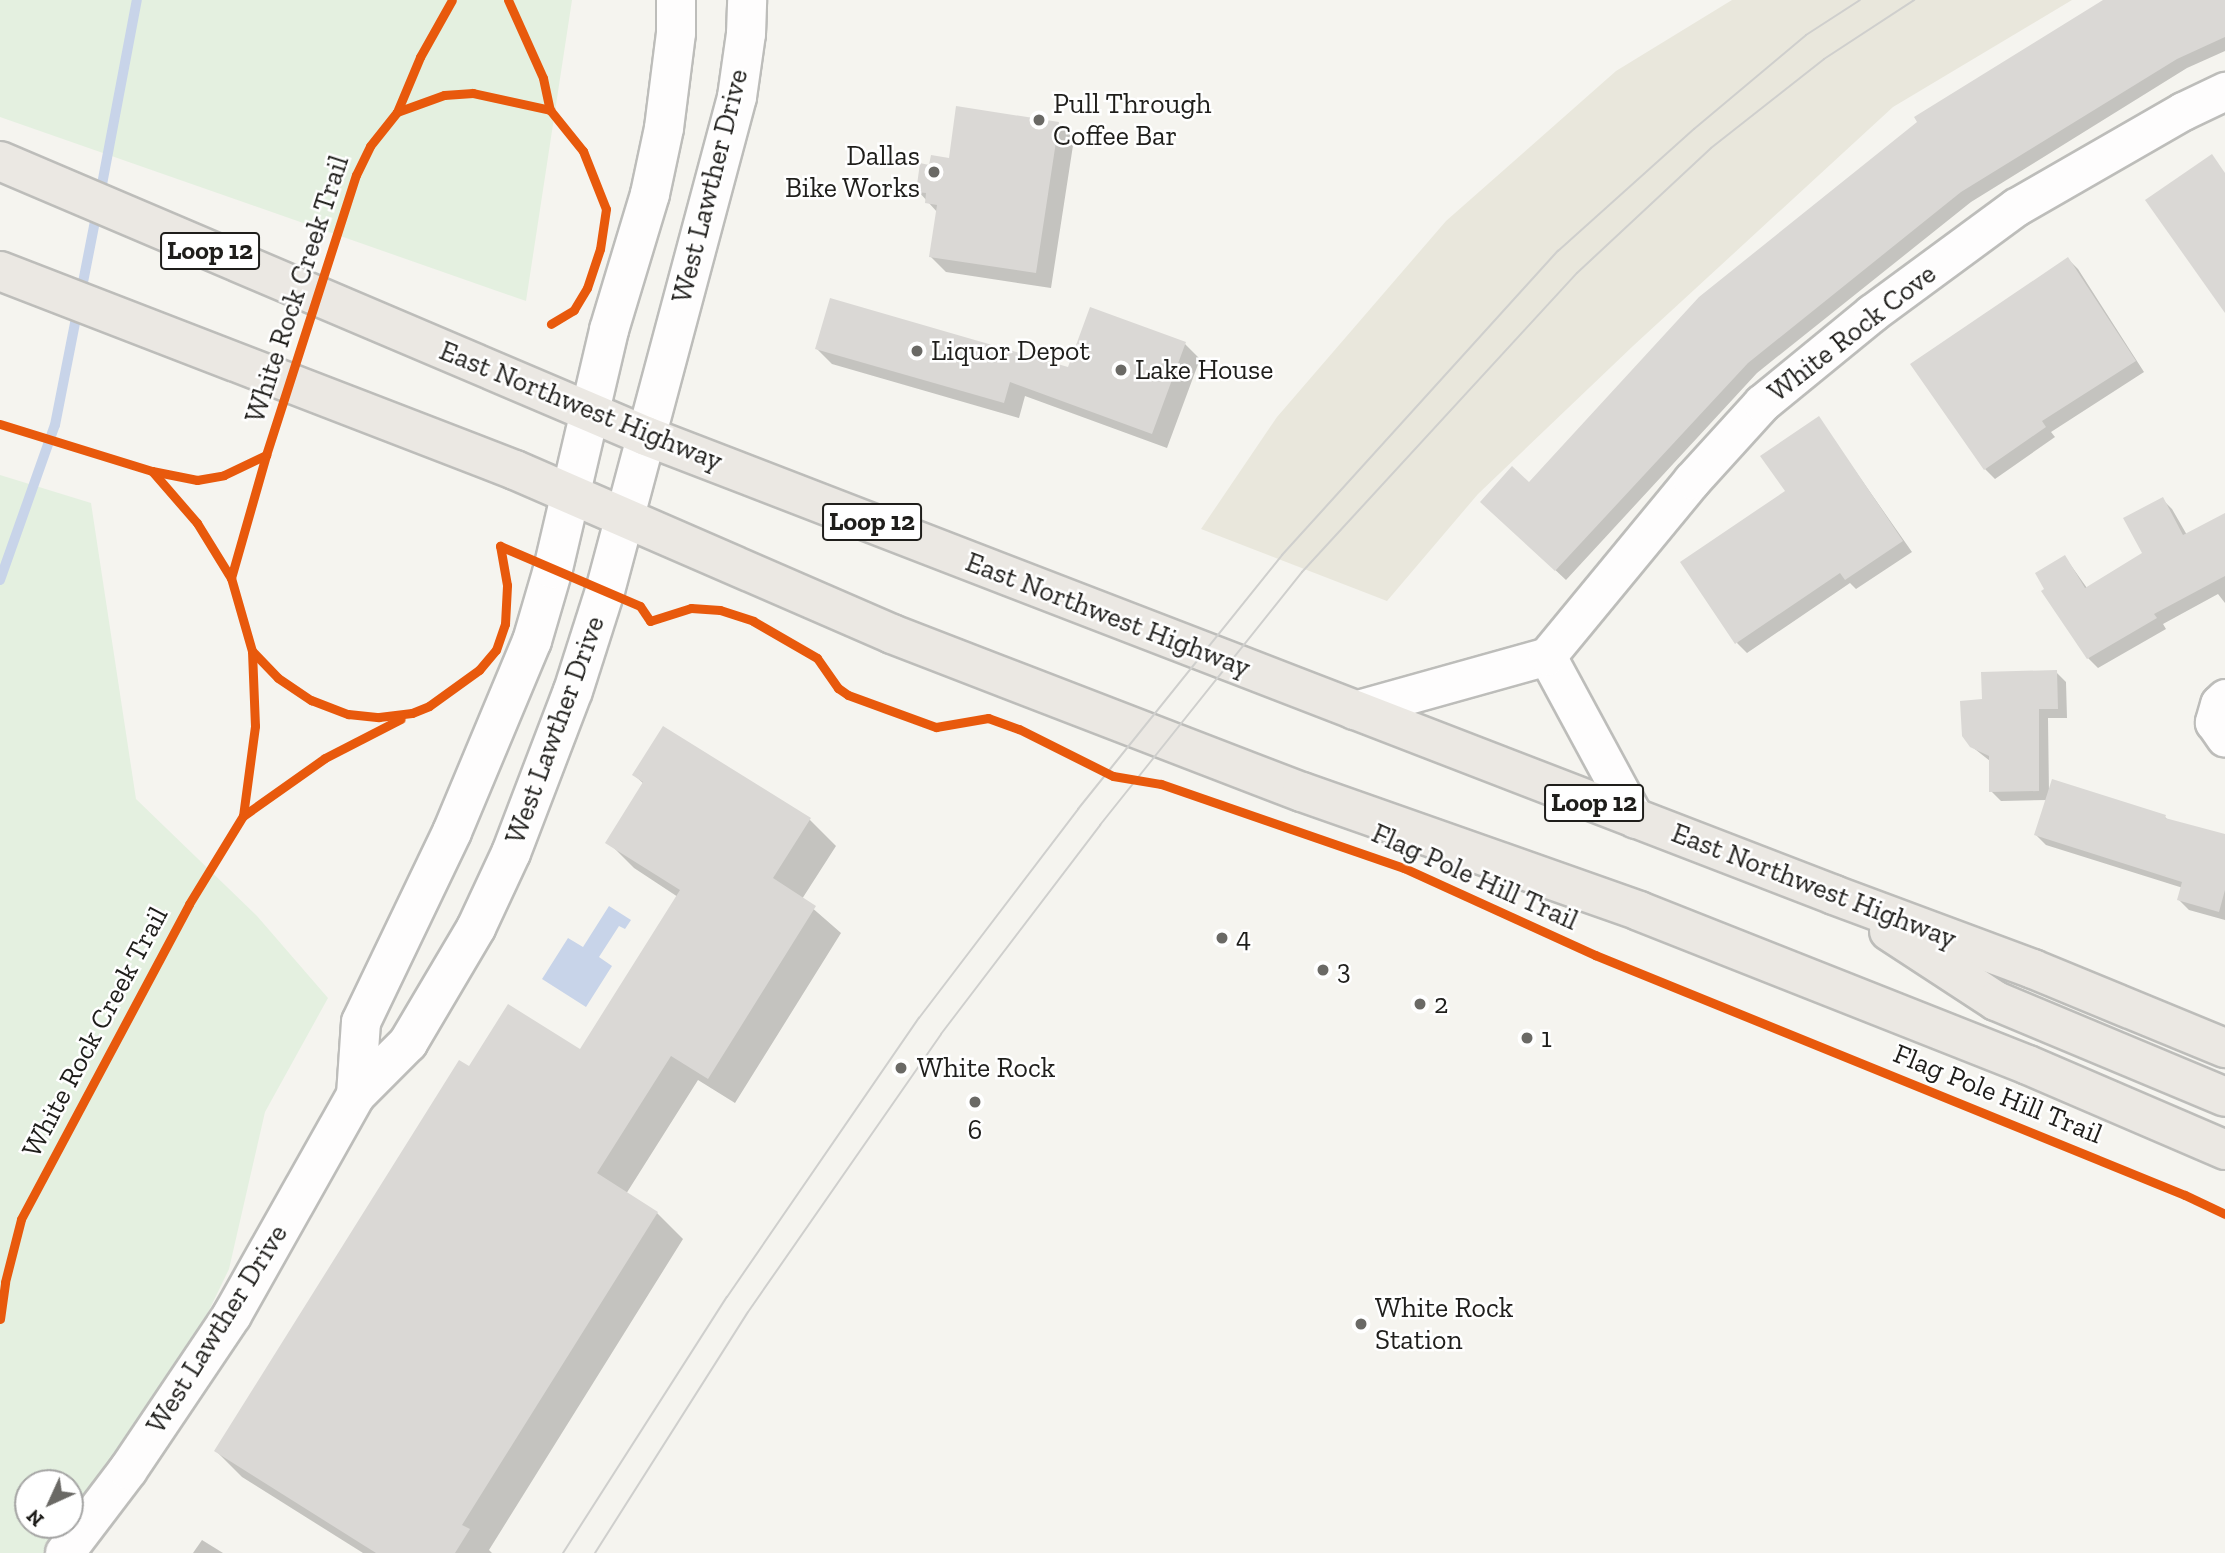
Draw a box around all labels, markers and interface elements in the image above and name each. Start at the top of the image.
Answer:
street label: West Lawther Drive [665,66,755,306]
place label: Pull Through Coffee Bar [1053,87,1212,153]
marker: Pull Through Coffee Bar [1031,112,1047,128]
place label: Dallas Bike Works [784,139,920,205]
street label: White Rock Creek Trail [238,151,356,427]
marker: Dallas Bike Works [926,164,942,180]
road number: Loop 12 [159,228,261,274]
street label: White Rock Cove [1761,257,1943,409]
street label: East Northwest Highway [435,334,727,478]
place label: Liquor Depot [931,334,1090,368]
marker: Liquor Depot [909,343,925,359]
place label: Lake House [1135,353,1273,387]
marker: Lake House [1113,362,1129,378]
road number: Loop 12 [821,500,923,544]
street label: East Northwest Highway [961,545,1255,685]
street label: West Lawther Drive [498,611,612,849]
road number: Loop 12 [1543,780,1645,825]
street label: Flag Pole Hill Trail [1366,816,1584,938]
street label: East Northwest Highway [1667,816,1961,956]
street label: White Rock Creek Trail [15,901,175,1163]
place label: 4 [1236,921,1251,955]
marker: 4 [1214,930,1230,946]
place label: 3 [1337,953,1351,987]
marker: 3 [1315,962,1331,978]
place label: 2 [1434,987,1448,1021]
marker: 2 [1412,996,1428,1012]
place label: 1 [1541,1021,1552,1055]
marker: 1 [1519,1030,1535,1046]
street label: Flag Pole Hill Trail [1888,1037,2108,1151]
place label: White Rock [917,1051,1055,1085]
marker: White Rock [891,1058,911,1078]
marker: 6 [967,1094,983,1110]
place label: 6 [968,1113,982,1147]
street label: West Lawther Drive [139,1218,295,1440]
place label: White Rock Station [1375,1291,1513,1357]
marker: White Rock Station [1353,1316,1369,1332]
north arrow [14,1469,84,1539]
text: N [22,1505,48,1531]

